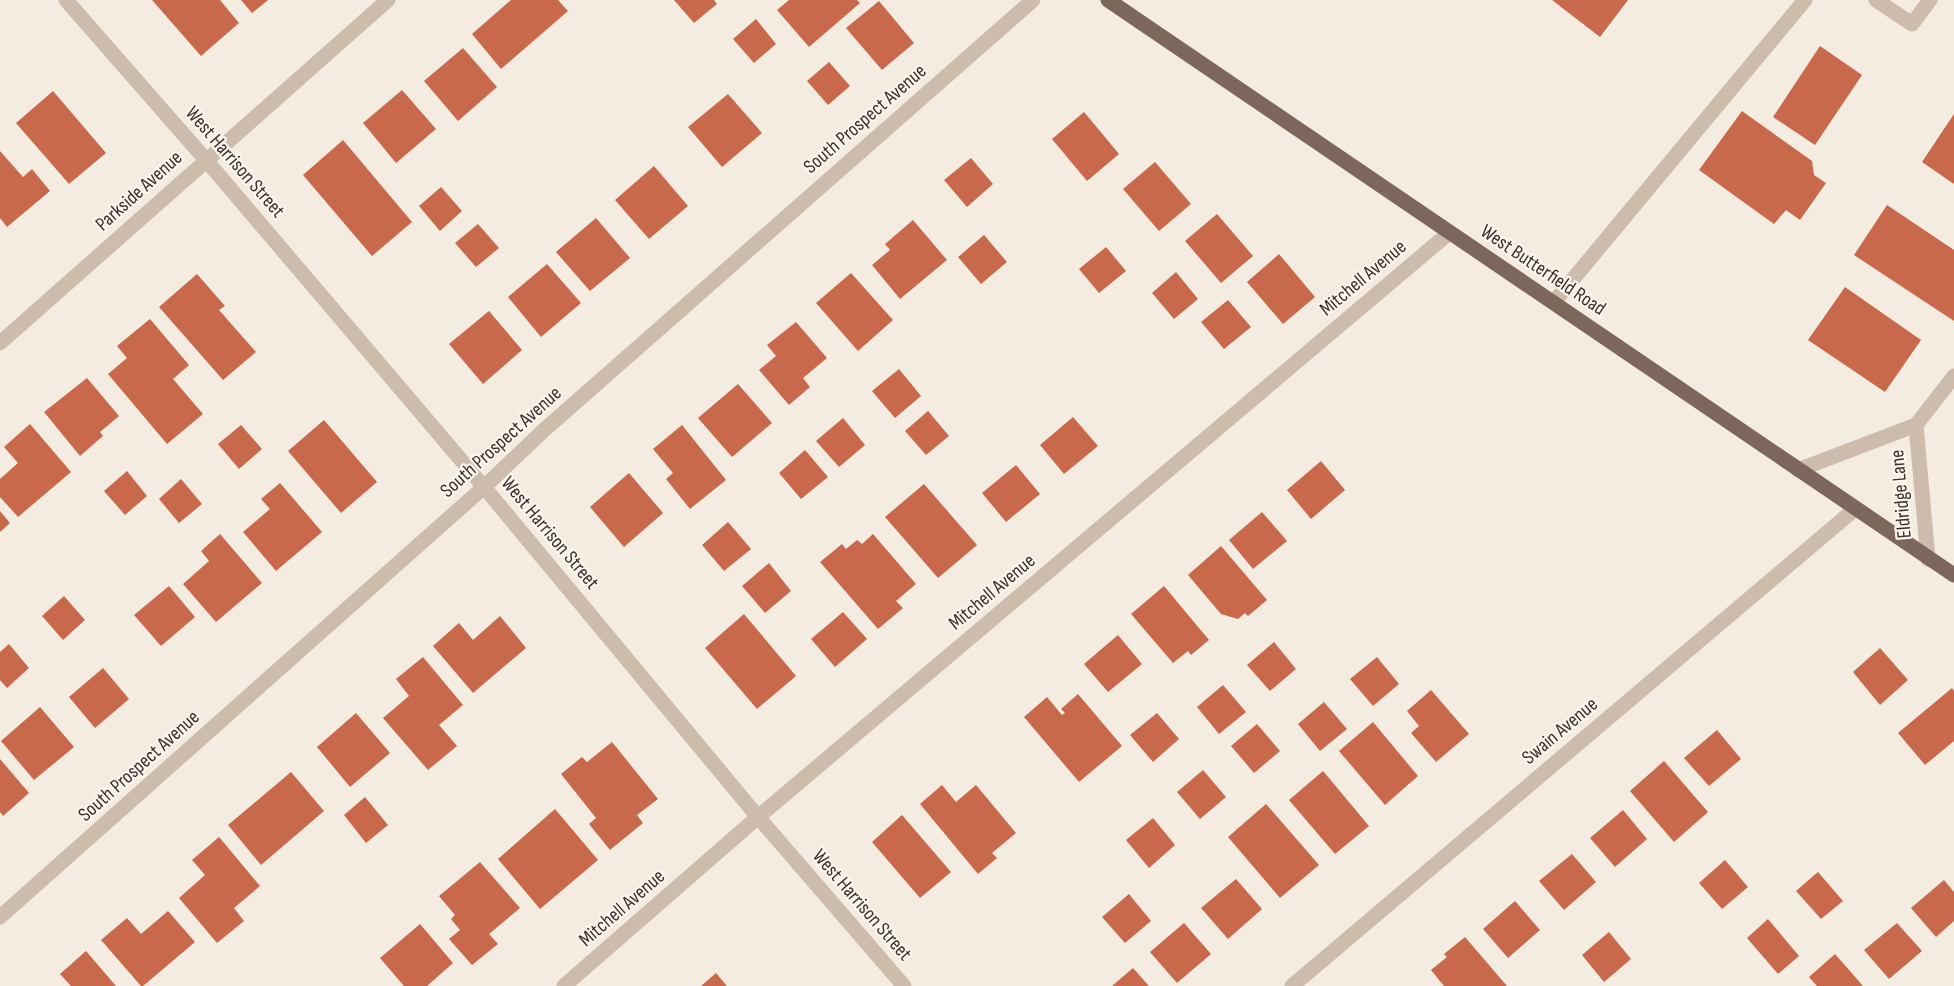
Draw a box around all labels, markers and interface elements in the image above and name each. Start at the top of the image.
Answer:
street label: South Prospect Avenue [799,59,931,179]
street label: West Harrison Street [180,101,290,223]
street label: Parkside Avenue [91,146,187,236]
street label: West Butterfield Road [1476,219,1610,321]
street label: Mitchell Avenue [1315,235,1411,321]
street label: South Prospect Avenue [435,381,567,503]
street label: Eldridge Lane [1885,449,1917,539]
street label: West Harrison Street [496,472,604,594]
street label: Mitchell Avenue [944,549,1040,635]
street label: Swain Avenue [1517,692,1603,770]
street label: South Prospect Avenue [73,705,205,827]
street label: West Harrison Street [807,844,917,966]
street label: Mitchell Avenue [574,864,670,952]

